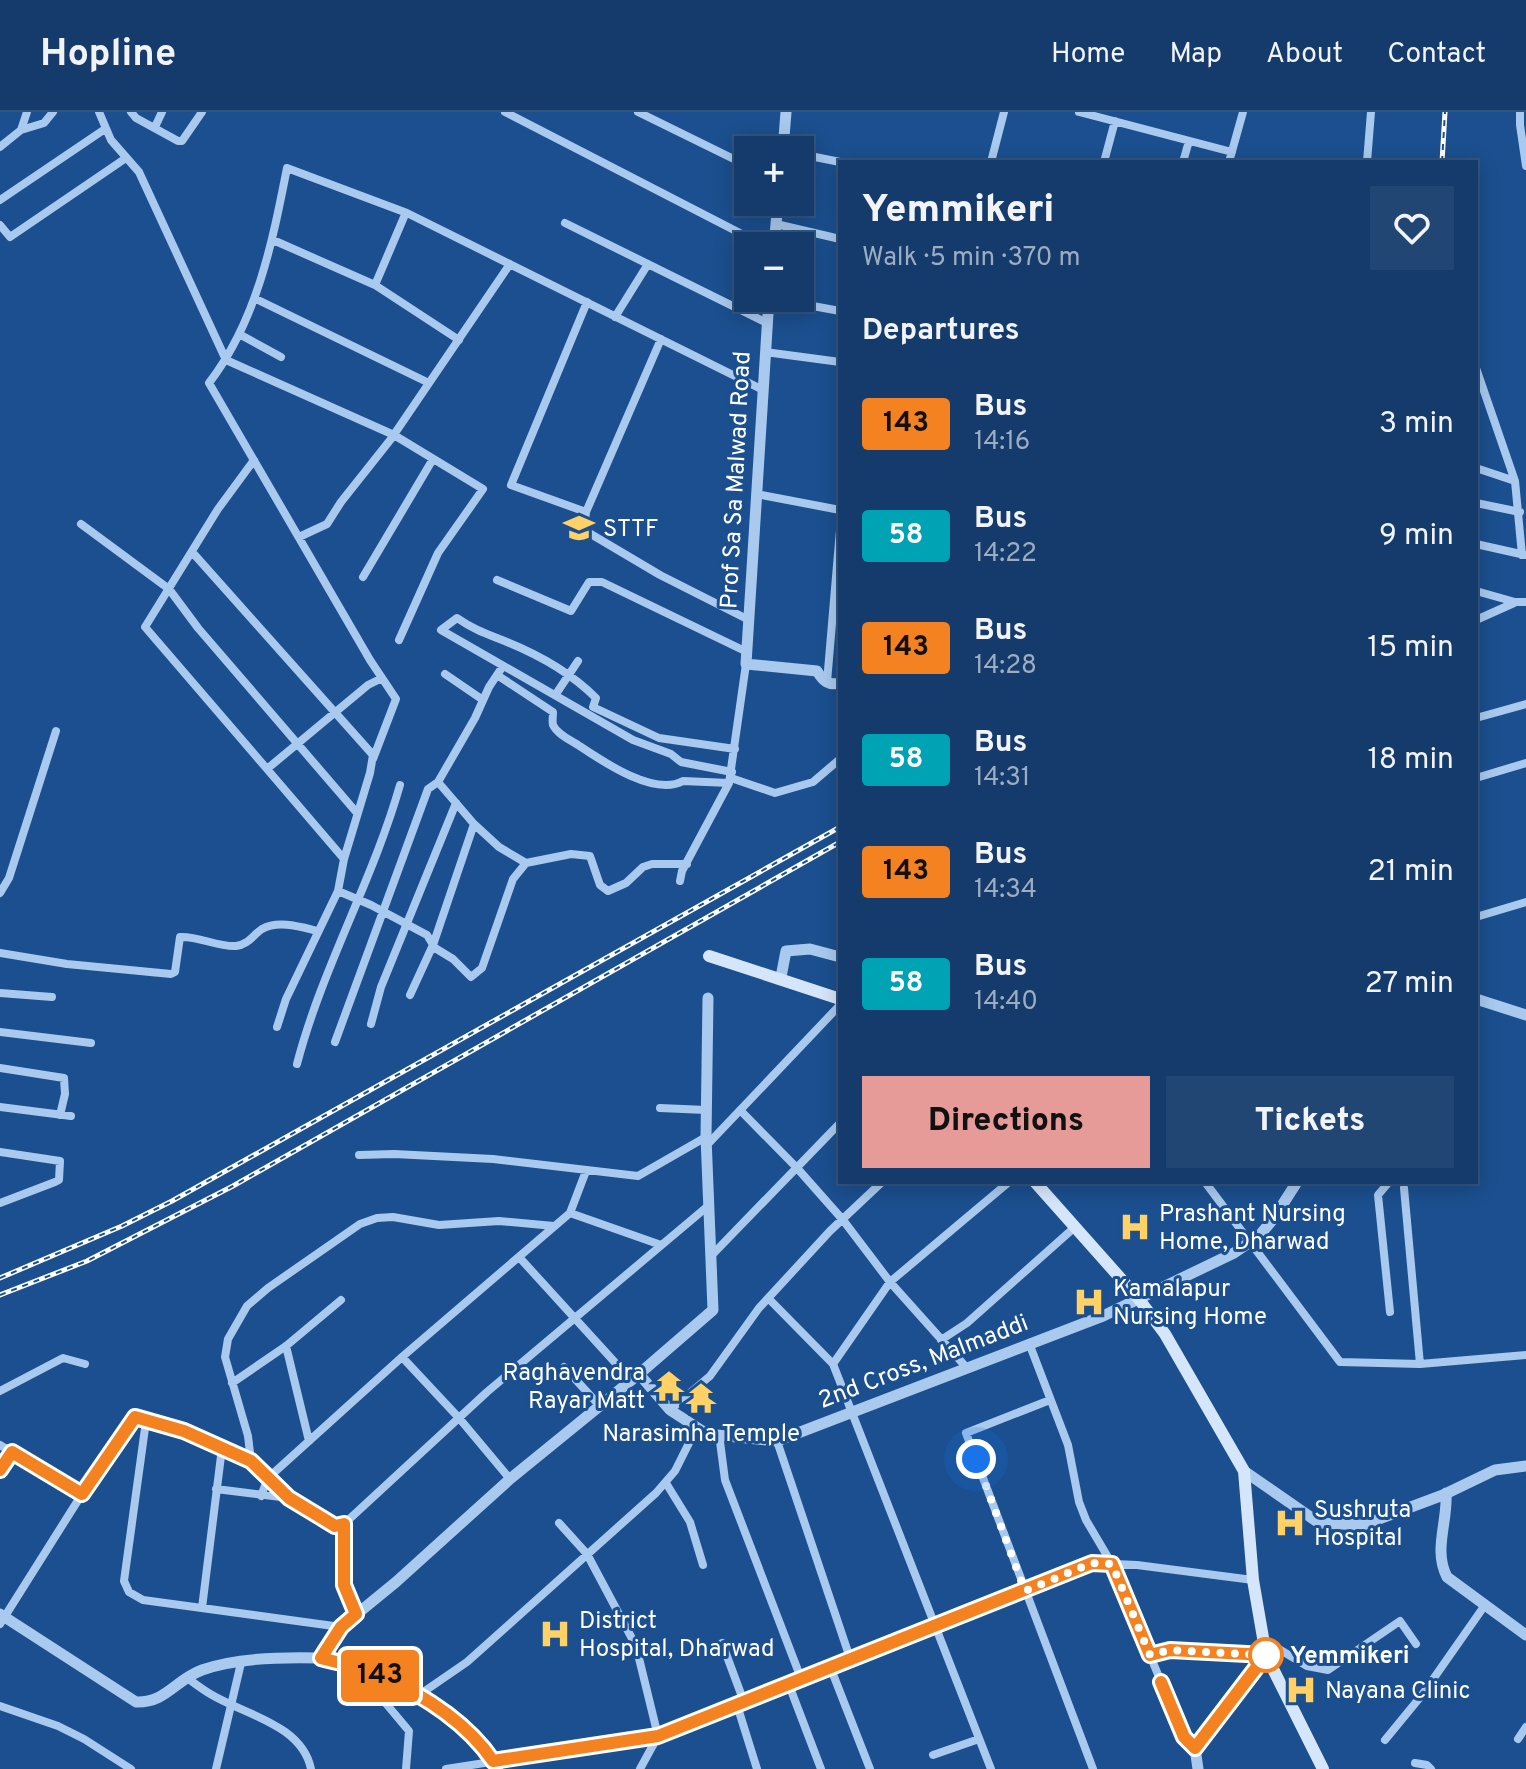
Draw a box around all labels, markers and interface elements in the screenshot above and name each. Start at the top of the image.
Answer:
text: Hopline [40,31,176,80]
text: Home [1051,37,1125,73]
text: Map [1169,37,1222,73]
text: About [1266,37,1343,73]
text: Contact [1387,37,1486,73]
map controls [734,136,814,312]
button: + [734,136,814,216]
button: heart [1370,186,1454,270]
text: Yemmikeri [862,187,1054,236]
button: − [734,232,814,312]
text: Walk · 5 min · 370 m [862,242,1080,275]
text: Departures [862,313,1020,350]
street label: Prof Sa Sa Malwad Road [715,350,759,610]
text: Bus [974,389,1027,426]
text: 143 [883,406,929,442]
text: 3 min [1379,406,1454,443]
text: 14:16 [974,426,1030,459]
text: Bus [974,501,1027,538]
school or university icon: STTF [562,511,596,545]
place label: STTF [603,515,658,545]
text: 58 [889,518,923,554]
text: 9 min [1379,518,1454,555]
text: 14:22 [974,538,1037,571]
text: Bus [974,613,1027,650]
text: 143 [883,630,929,666]
text: 15 min [1367,630,1454,667]
text: 14:28 [974,650,1037,683]
text: Bus [974,725,1027,762]
text: 58 [889,742,923,778]
text: 18 min [1368,742,1454,779]
text: 14:31 [974,762,1030,795]
text: Bus [974,837,1027,874]
text: 143 [883,854,929,890]
text: 21 min [1367,854,1454,891]
text: 14:34 [974,874,1037,907]
text: Bus [974,949,1027,986]
text: 58 [889,966,923,1002]
text: 27 min [1365,966,1454,1003]
text: 14:40 [974,986,1038,1019]
button: Directions [862,1076,1150,1168]
button: Tickets [1166,1076,1454,1168]
place label: Prashant Nursing Home, Dharwad [1159,1200,1346,1258]
hospital icon: Prashant Nursing Home, Dharwad [1118,1210,1152,1244]
place label: Kamalapur Nursing Home [1113,1275,1267,1333]
hospital icon: Kamalapur Nursing Home [1072,1285,1106,1319]
street label: 2nd Cross, Malmaddi [814,1309,1033,1417]
place label: Raghavendra Rayar Matt [502,1359,645,1417]
temple icon: Raghavendra Rayar Matt [652,1369,686,1403]
temple icon: Narasimha Temple [684,1381,718,1415]
place label: Narasimha Temple [602,1420,800,1450]
your location [956,1439,996,1479]
place label: Sushruta Hospital [1314,1496,1411,1554]
hospital icon: Sushruta Hospital [1273,1506,1307,1540]
place label: District Hospital, Dharwad [579,1607,774,1665]
hospital icon: District Hospital, Dharwad [538,1617,572,1651]
marker: Yemmikeri [1249,1638,1283,1672]
place label: Yemmikeri [1290,1642,1410,1672]
line badge: 143 [334,1650,426,1702]
text: 143 [357,1658,403,1694]
hospital icon: Nayana Clinic [1284,1673,1318,1707]
place label: Nayana Clinic [1325,1677,1470,1707]

